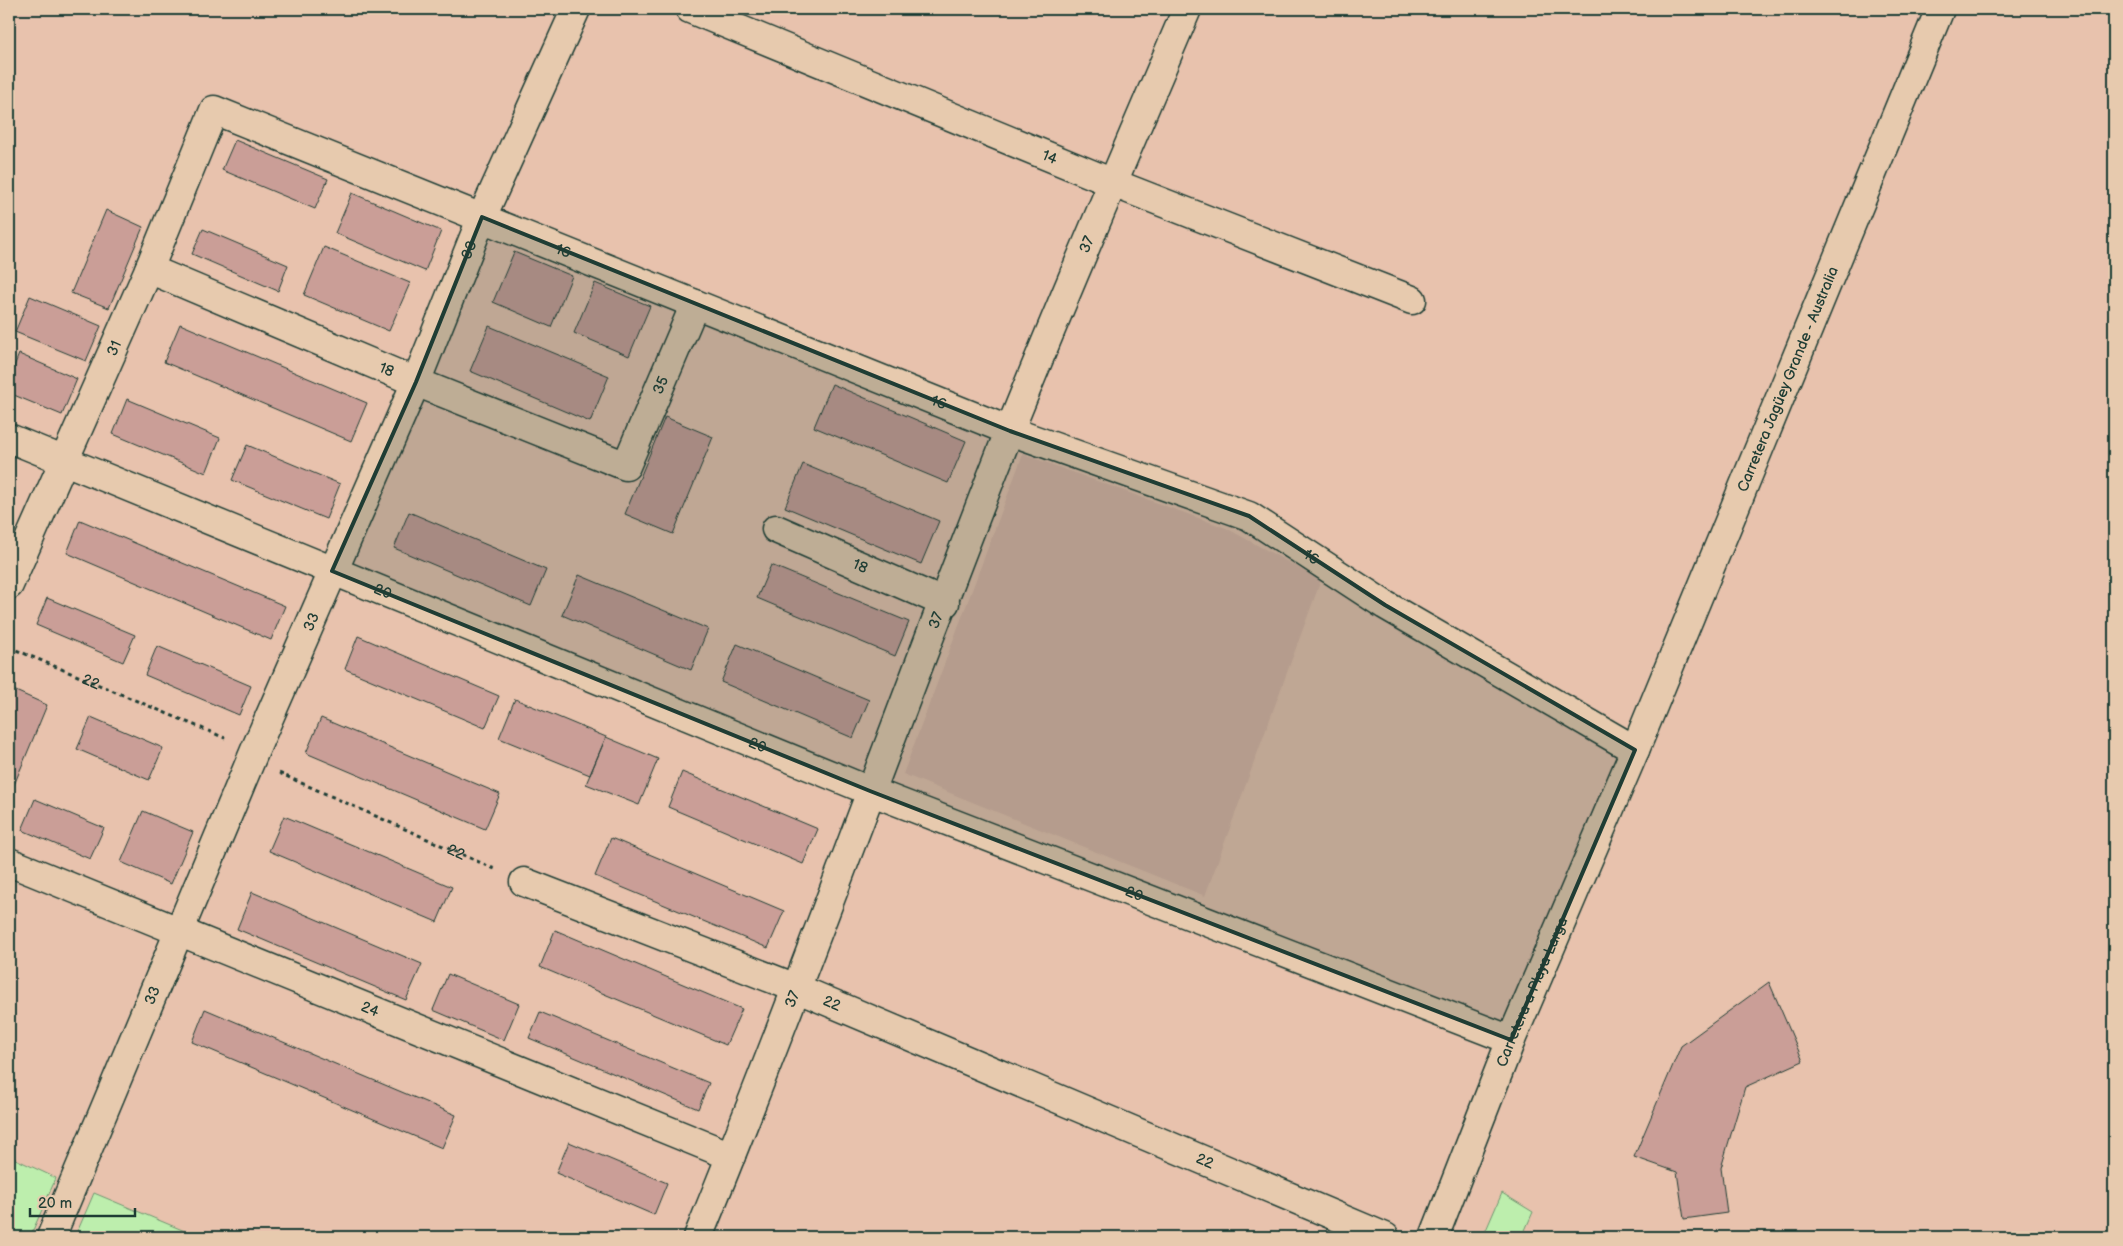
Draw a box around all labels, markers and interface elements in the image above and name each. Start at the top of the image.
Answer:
street label: 14 [1039,146,1060,169]
street label: 37 [1075,233,1099,256]
street label: 33 [457,238,482,262]
street label: 16 [553,240,574,263]
street label: Carretera Jagüey Grande - Australia [1733,264,1843,495]
street label: 31 [103,338,126,359]
street label: 18 [376,358,397,382]
street label: 35 [649,373,673,397]
street label: 16 [928,391,949,414]
street label: 16 [1300,545,1323,569]
street label: 18 [850,555,871,578]
street label: 20 [371,580,395,604]
street label: 37 [924,609,948,632]
street label: 33 [299,610,324,634]
street label: 22 [79,670,103,694]
street label: 20 [746,733,769,758]
street label: 22 [444,840,468,865]
street label: 20 [1122,882,1146,906]
street label: Carretera a Playa Larga [1492,914,1572,1070]
street label: 33 [140,983,165,1008]
street label: 37 [781,987,805,1010]
street label: 22 [820,991,844,1016]
street label: 24 [358,997,382,1022]
street label: 22 [1193,1149,1217,1174]
scale bar [30,1186,135,1218]
text: 20 m [38,1194,72,1213]

